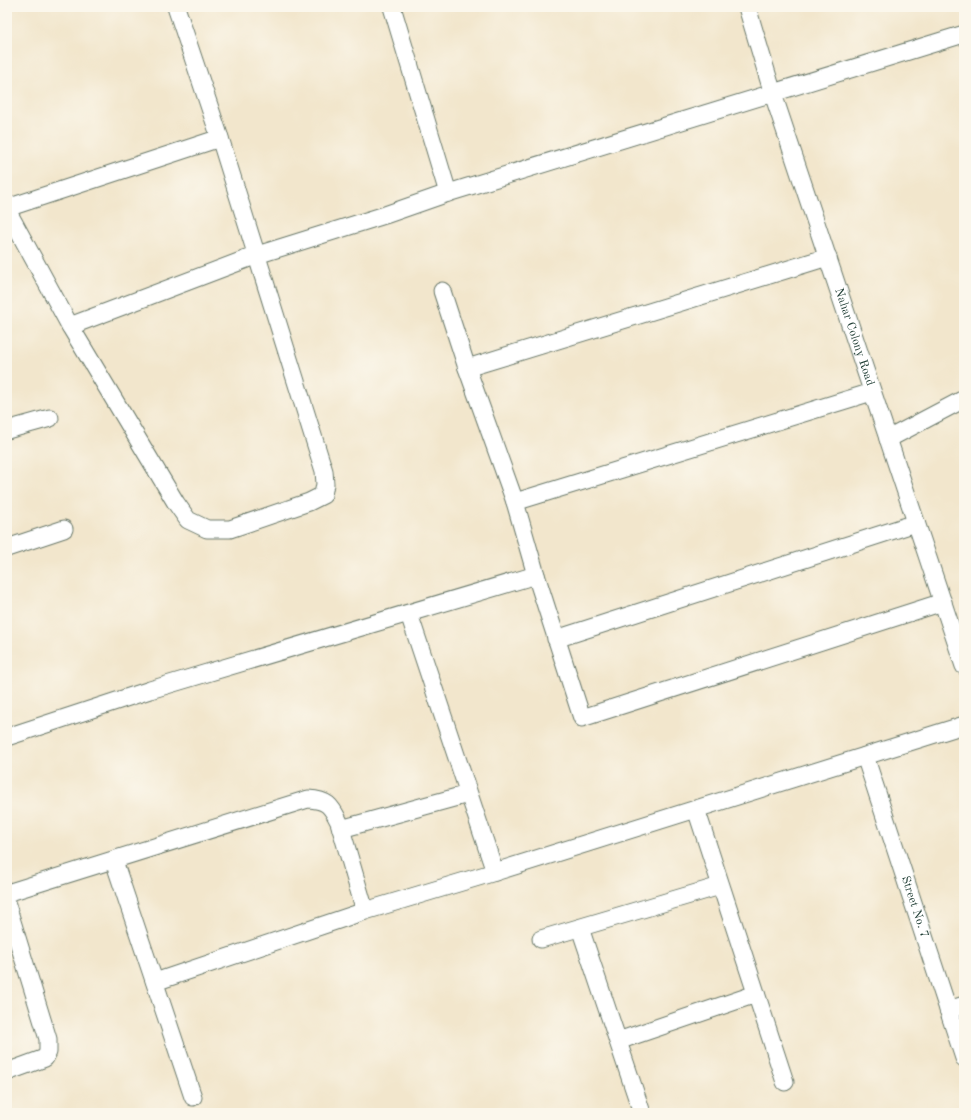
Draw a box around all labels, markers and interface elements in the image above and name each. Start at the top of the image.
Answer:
street label: Nahar Colony Road [832,287,876,387]
street label: Street No. 7 [899,875,930,939]

